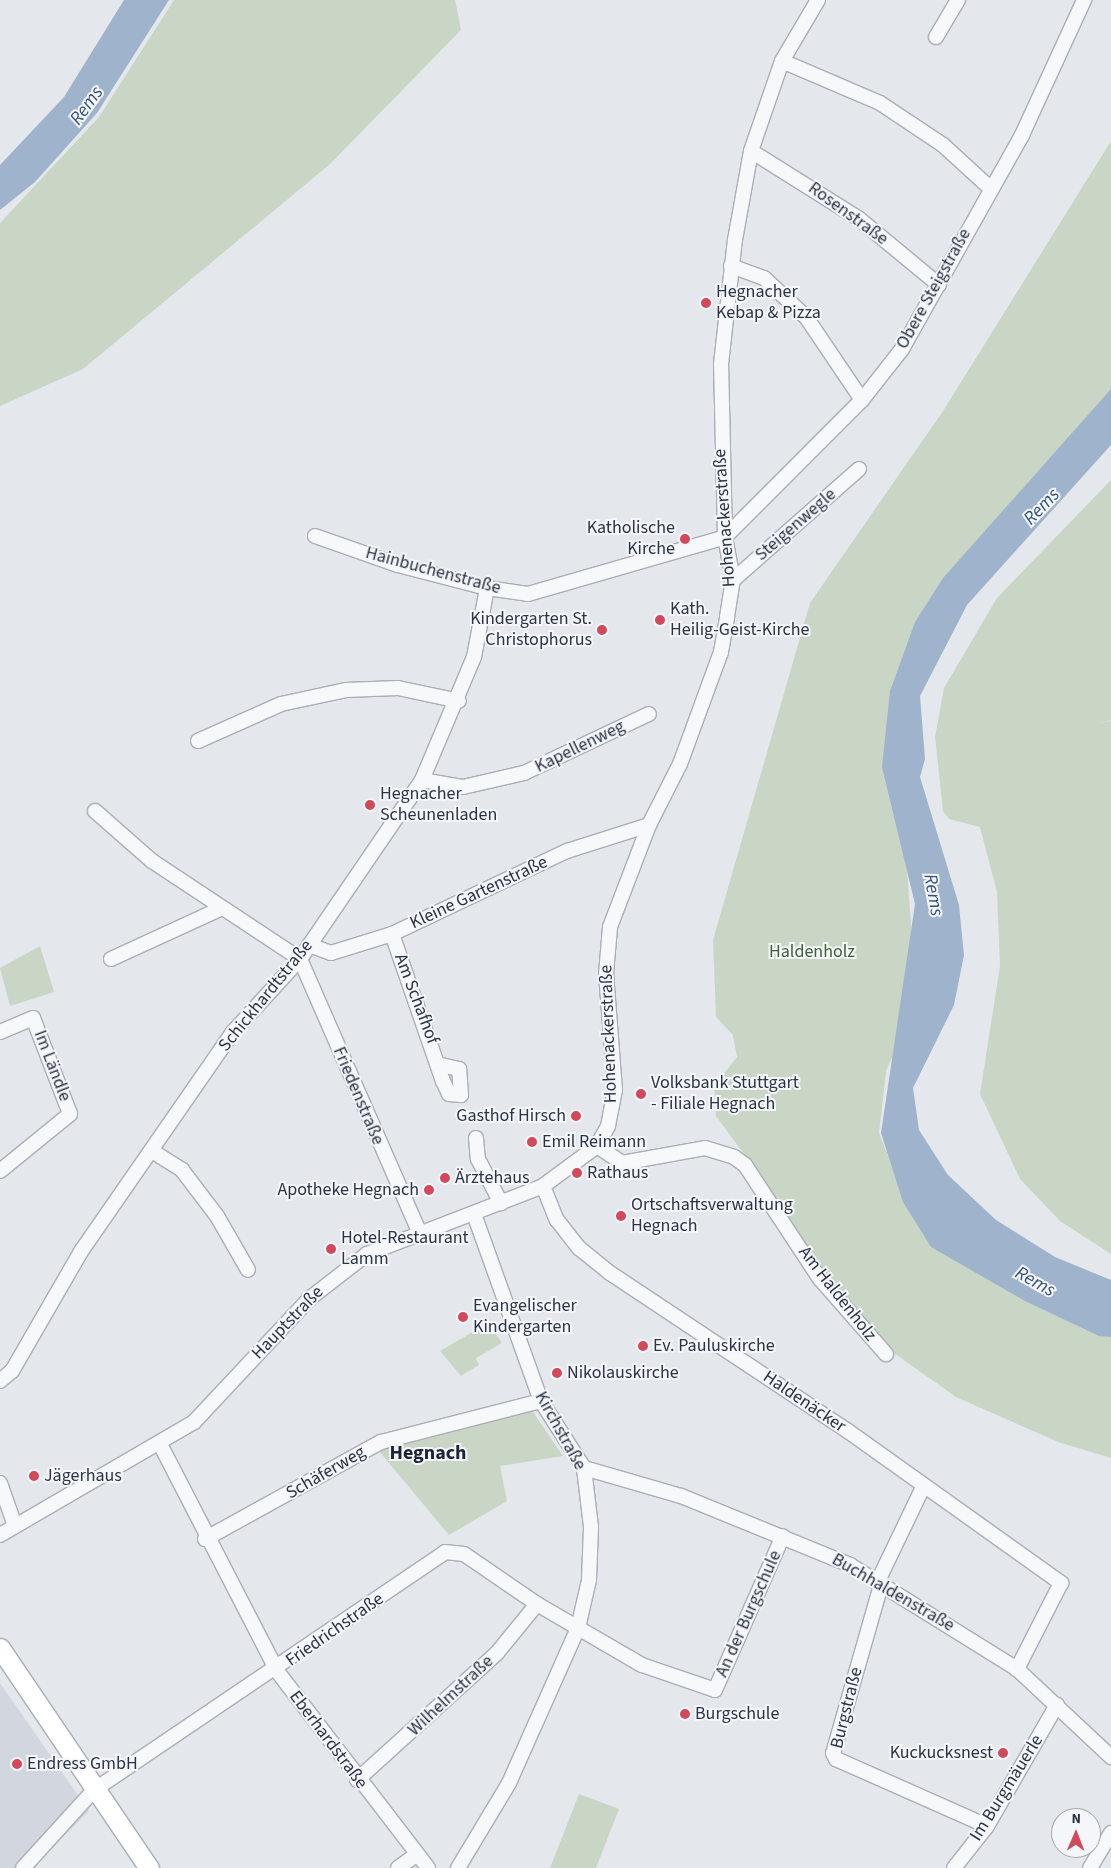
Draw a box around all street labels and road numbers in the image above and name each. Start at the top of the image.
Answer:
street label: Rosenstraße [804,178,892,250]
street label: Obere Steigstraße [892,225,976,353]
street label: Hohenackerstraße [709,448,741,588]
street label: Steigenwegle [751,484,841,566]
street label: Hainbuchenstraße [363,543,503,599]
street label: Kapellenweg [532,716,628,778]
street label: Kleine Gartenstraße [407,852,551,934]
street label: Schickhardtstraße [214,936,318,1056]
street label: Am Schafhof [389,951,443,1047]
street label: Hohenackerstraße [596,964,622,1104]
street label: Im Ländle [29,1027,75,1105]
street label: Friedenstraße [328,1044,388,1148]
street label: Am Haldenholz [793,1242,881,1346]
street label: Hauptstraße [248,1282,328,1364]
street label: Haldenäcker [758,1366,850,1438]
street label: Kirchstraße [530,1388,590,1474]
street label: Schäferweg [283,1442,369,1504]
street label: An der Burgschule [711,1547,787,1681]
street label: Buchhaldenstraße [828,1549,958,1637]
street label: Friedrichstraße [282,1588,388,1672]
street label: Wilhelmstraße [404,1651,498,1741]
street label: Burgstraße [826,1665,868,1751]
street label: Eberhardstraße [284,1687,372,1793]
street label: Im Burgmäuerle [966,1731,1048,1845]

